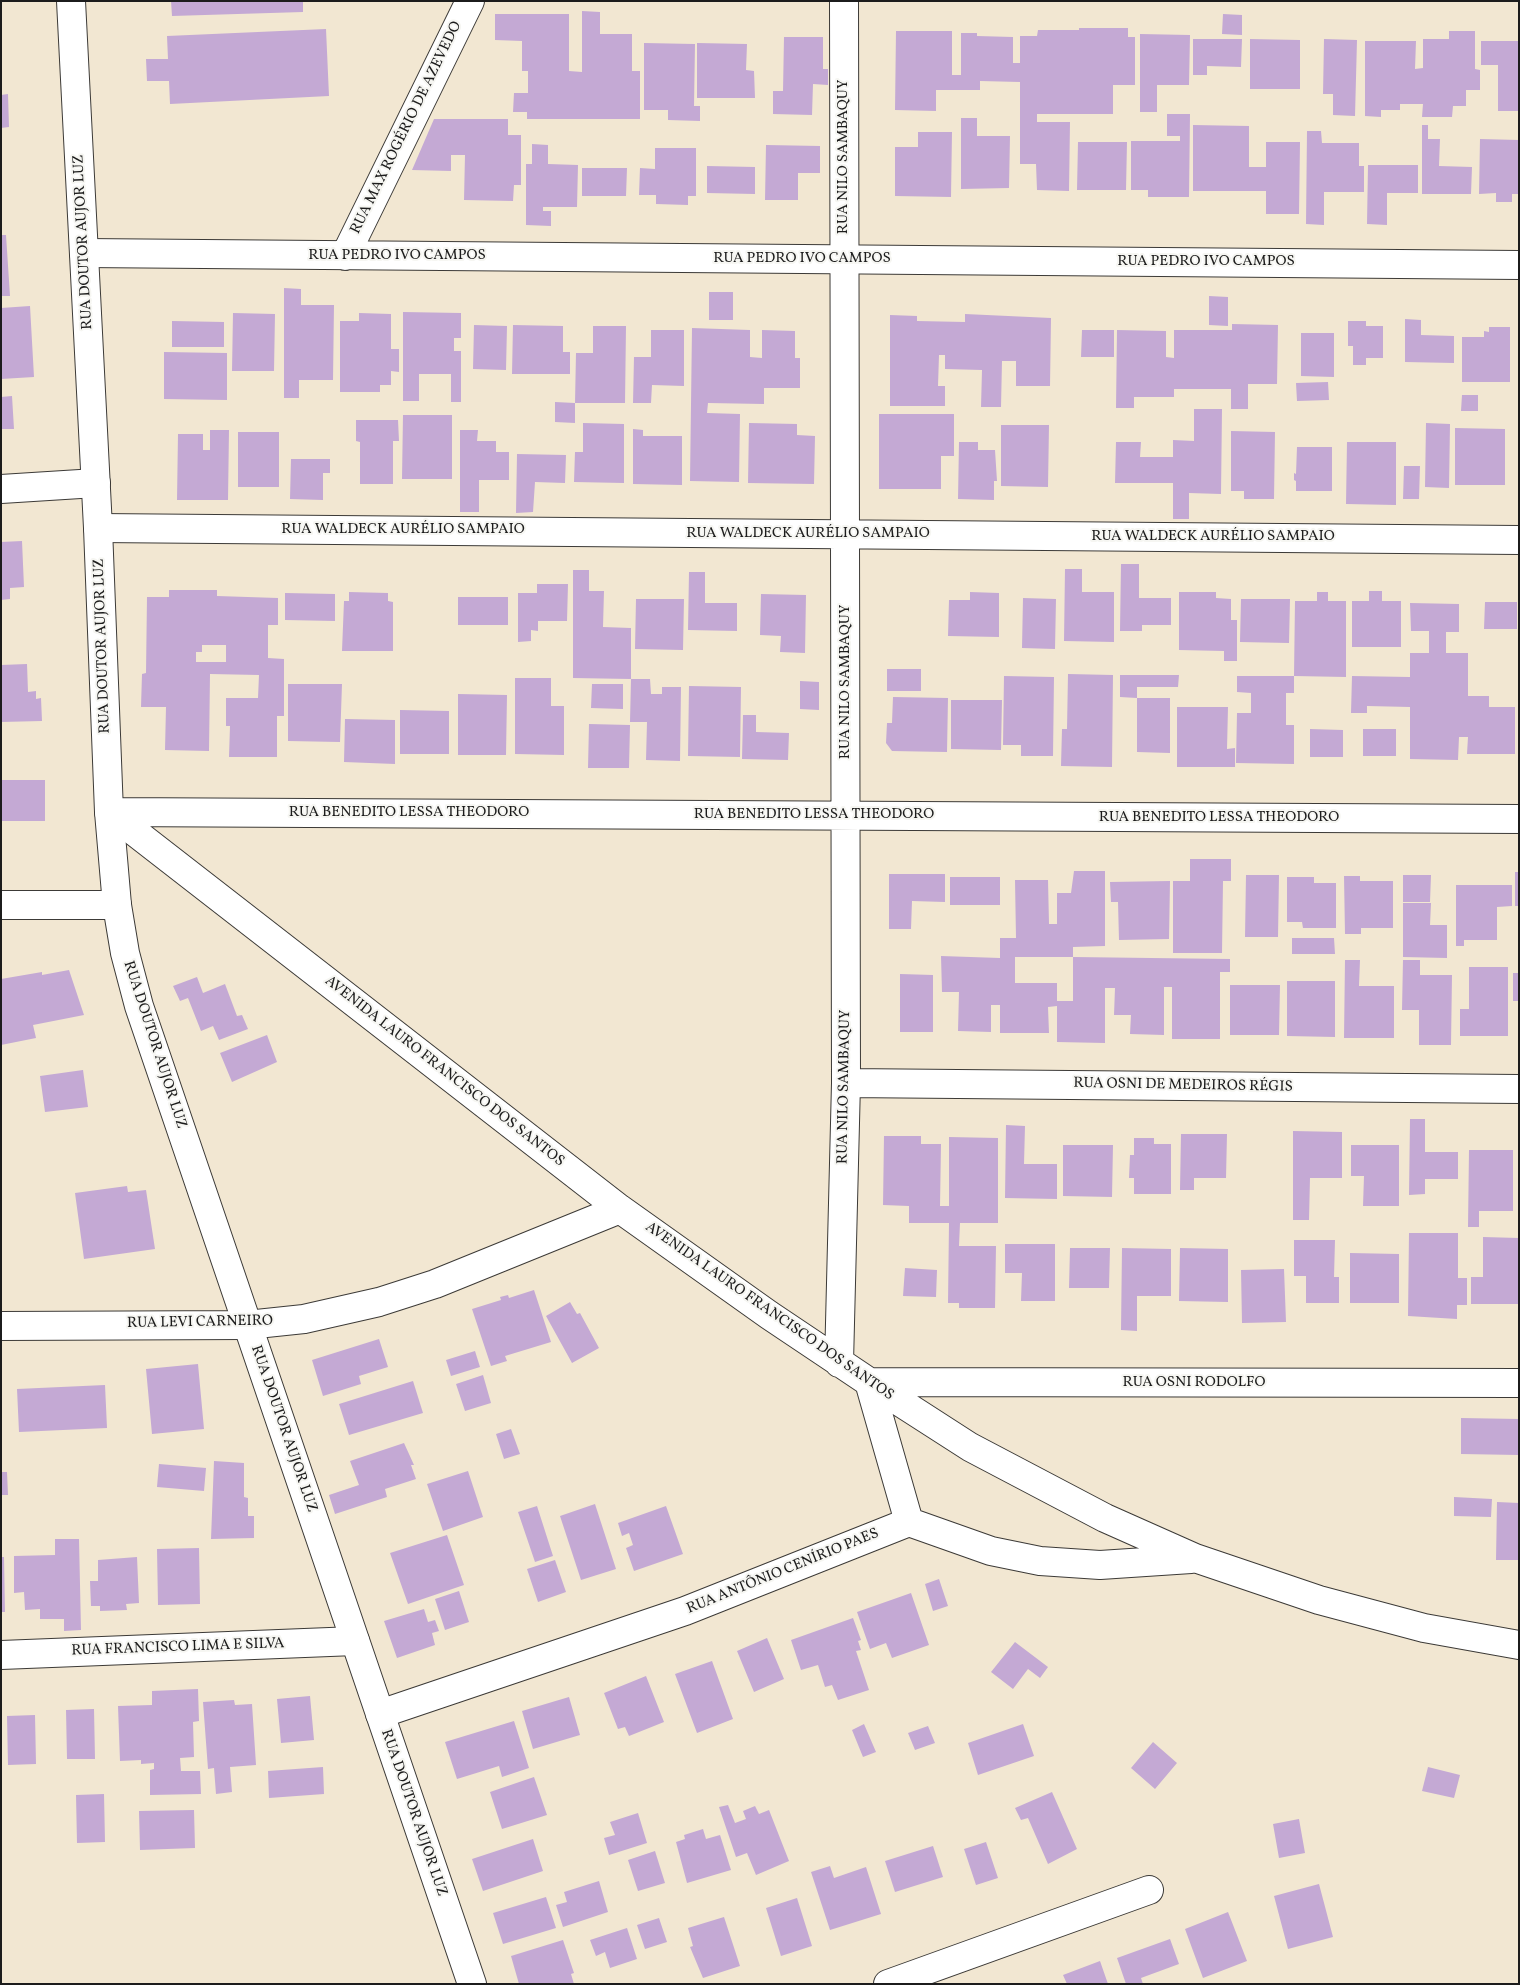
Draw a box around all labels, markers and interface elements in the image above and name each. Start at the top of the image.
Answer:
street label: RUA MAX ROGÉRIO DE AZEVEDO [348,19,466,237]
street label: RUA NILO SAMBAQUY [835,80,853,234]
street label: RUA DOUTOR AUJOR LUZ [70,154,98,330]
street label: RUA PEDRO IVO CAMPOS [308,247,486,265]
street label: RUA PEDRO IVO CAMPOS [713,250,891,268]
street label: RUA PEDRO IVO CAMPOS [1117,253,1295,271]
street label: RUA WALDECK AURÉLIO SAMPAIO [281,521,525,539]
street label: RUA WALDECK AURÉLIO SAMPAIO [686,525,930,543]
street label: RUA WALDECK AURÉLIO SAMPAIO [1091,528,1335,546]
street label: RUA DOUTOR AUJOR LUZ [91,558,115,734]
street label: RUA NILO SAMBAQUY [837,605,855,759]
street label: RUA BENEDITO LESSA THEODORO [289,804,529,822]
street label: RUA BENEDITO LESSA THEODORO [694,806,934,824]
street label: RUA BENEDITO LESSA THEODORO [1099,809,1339,827]
street label: RUA DOUTOR AUJOR LUZ [118,959,190,1131]
street label: AVENIDA LAURO FRANCISCO DOS SANTOS [321,973,567,1171]
street label: RUA NILO SAMBAQUY [835,1010,855,1164]
street label: RUA OSNI DE MEDEIROS RÉGIS [1073,1075,1293,1097]
street label: AVENIDA LAURO FRANCISCO DOS SANTOS [641,1219,897,1405]
street label: RUA LEVI CARNEIRO [127,1313,273,1333]
street label: RUA DOUTOR AUJOR LUZ [246,1343,320,1515]
street label: RUA OSNI RODOLFO [1123,1374,1265,1392]
street label: RUA ANTÔNIO CENÍRIO PAES [684,1525,882,1619]
street label: RUA FRANCISCO LIMA E SILVA [71,1635,285,1661]
street label: RUA DOUTOR AUJOR LUZ [376,1727,450,1899]

